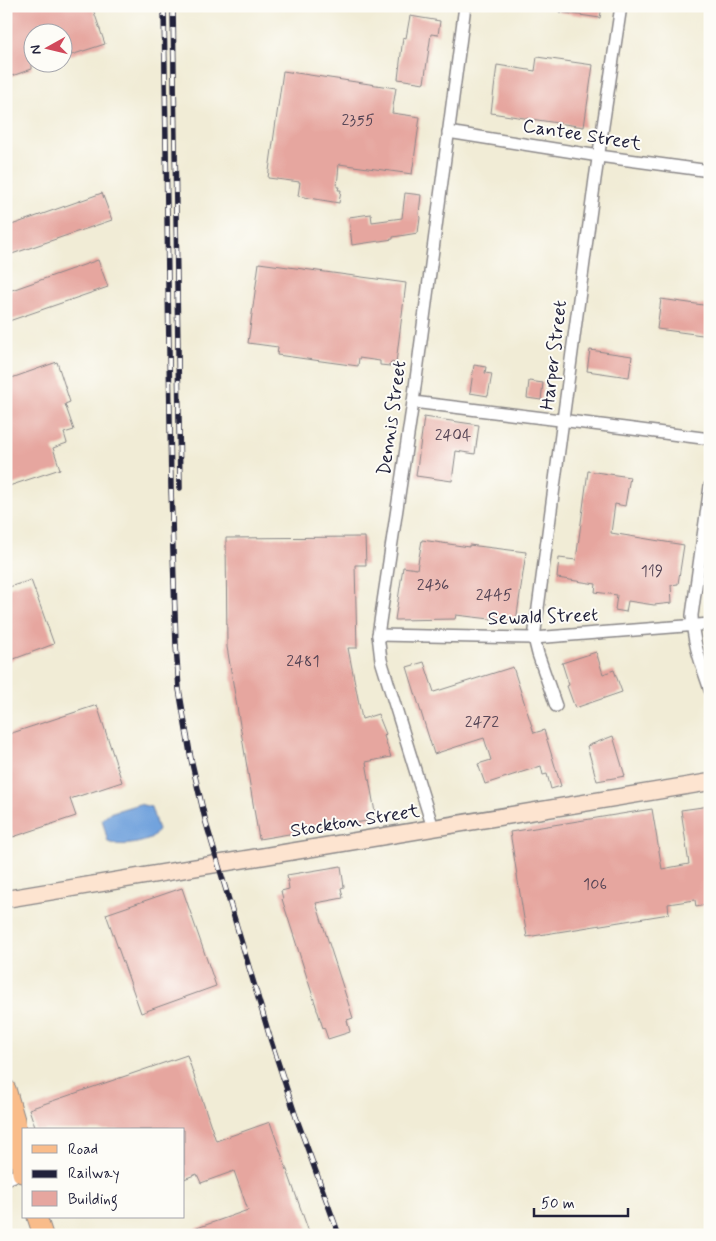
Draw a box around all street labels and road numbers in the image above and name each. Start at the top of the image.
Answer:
street label: Cantee Street [521,113,643,157]
street label: Harper Street [535,299,573,411]
street label: Dennis Street [372,359,412,477]
street label: Sewald Street [487,603,599,631]
street label: Stockton Street [289,798,421,844]

